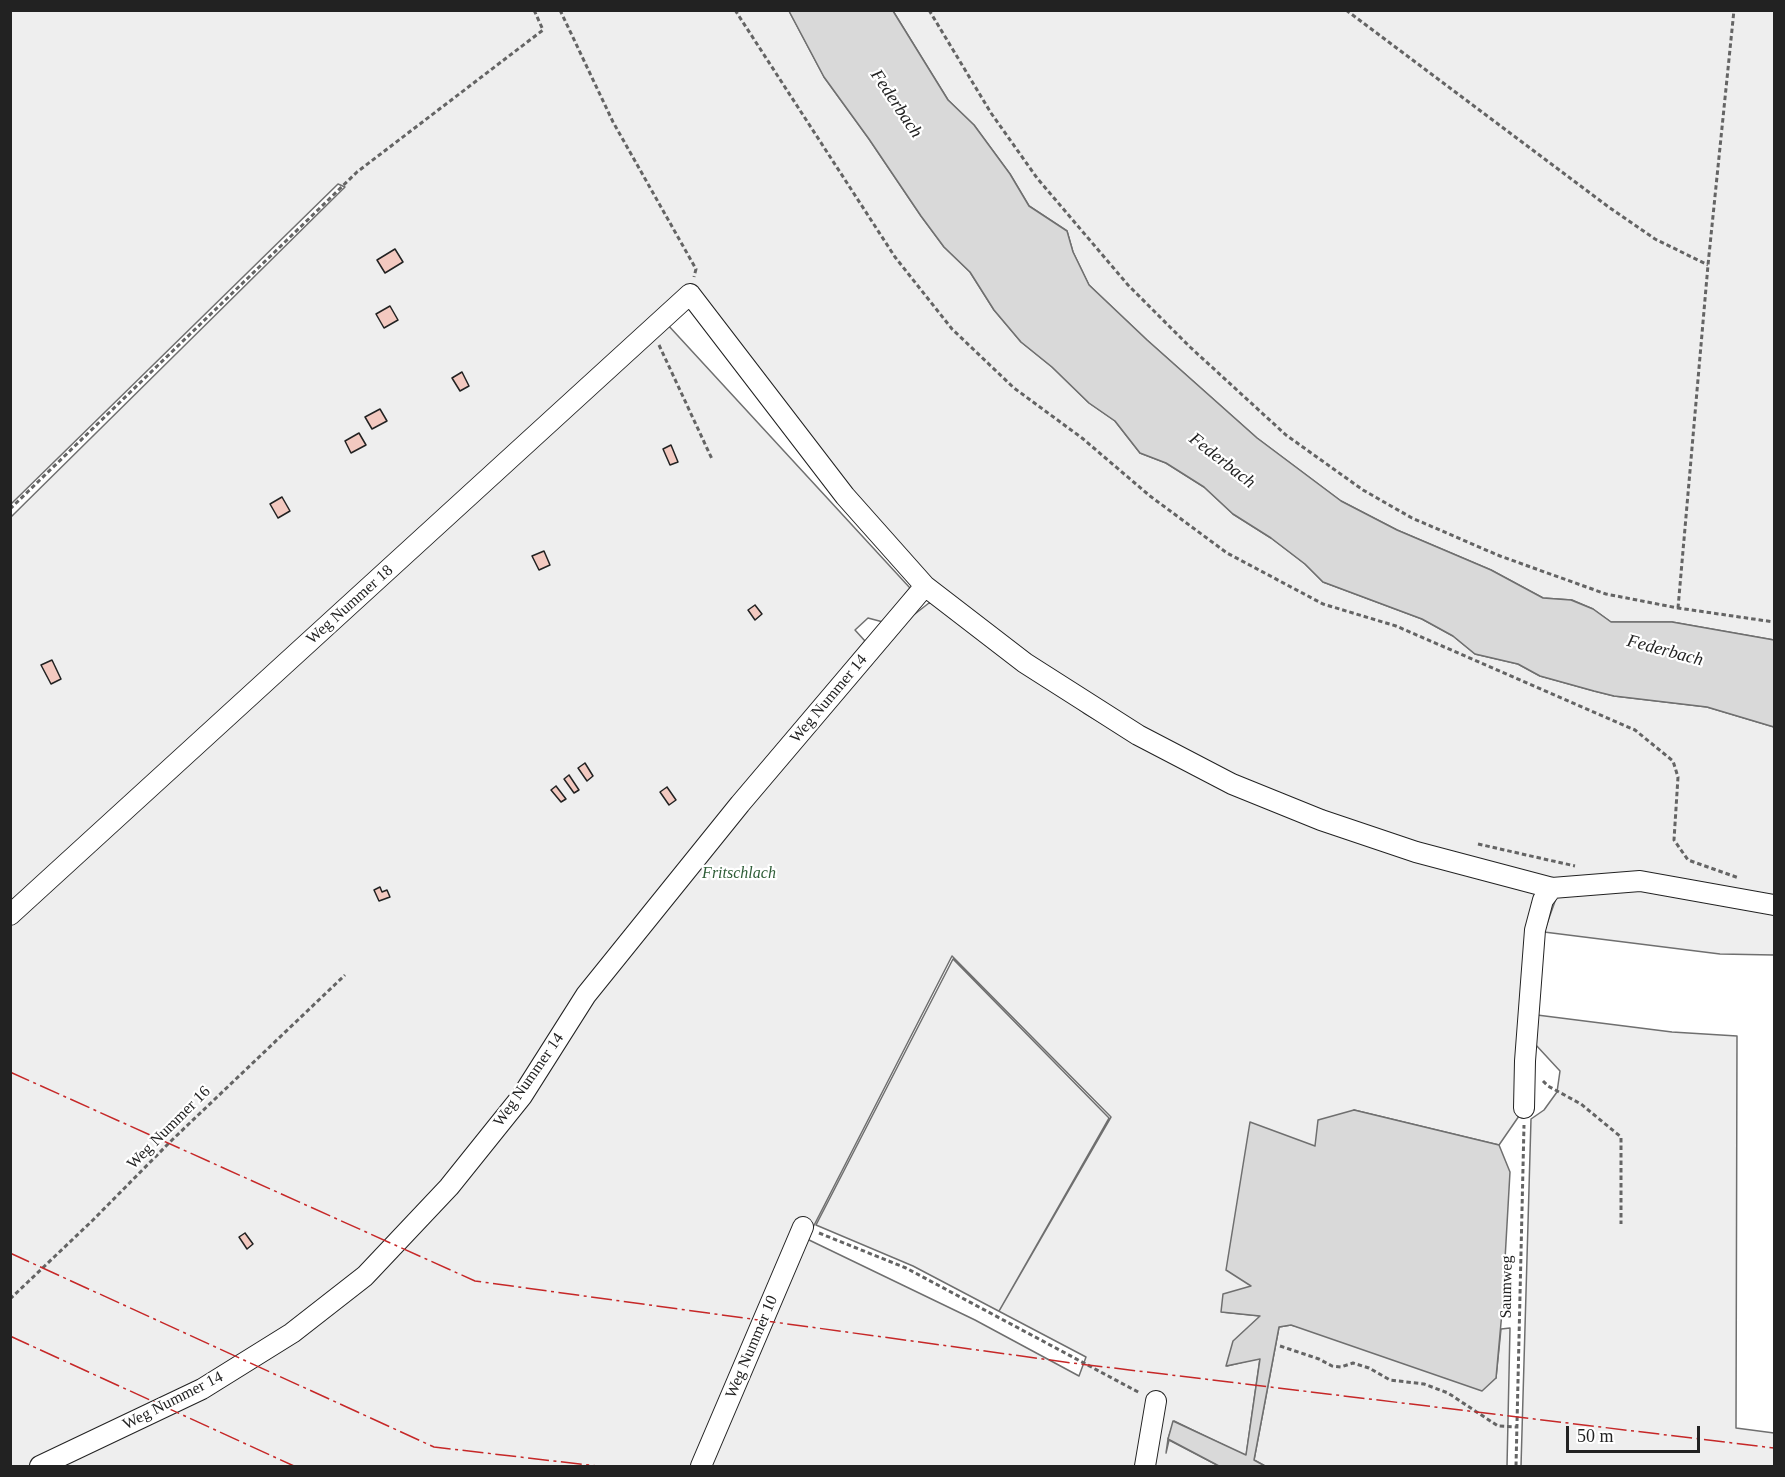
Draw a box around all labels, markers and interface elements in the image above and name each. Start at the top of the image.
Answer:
water label: Federbach [865,66,927,142]
water label: Federbach [1185,428,1259,494]
street label: Weg Nummer 18 [303,561,397,649]
water label: Federbach [1625,630,1705,672]
street label: Weg Nummer 14 [786,651,872,747]
park label: Fritschlach [702,864,776,884]
street label: Weg Nummer 14 [490,1030,568,1130]
street label: Weg Nummer 16 [123,1082,215,1174]
street label: Saumweg [1497,1255,1517,1319]
street label: Weg Nummer 10 [722,1293,782,1401]
street label: Weg Nummer 14 [120,1368,226,1434]
scale bar [1569,1414,1702,1452]
text: 50 m [1577,1426,1614,1446]

